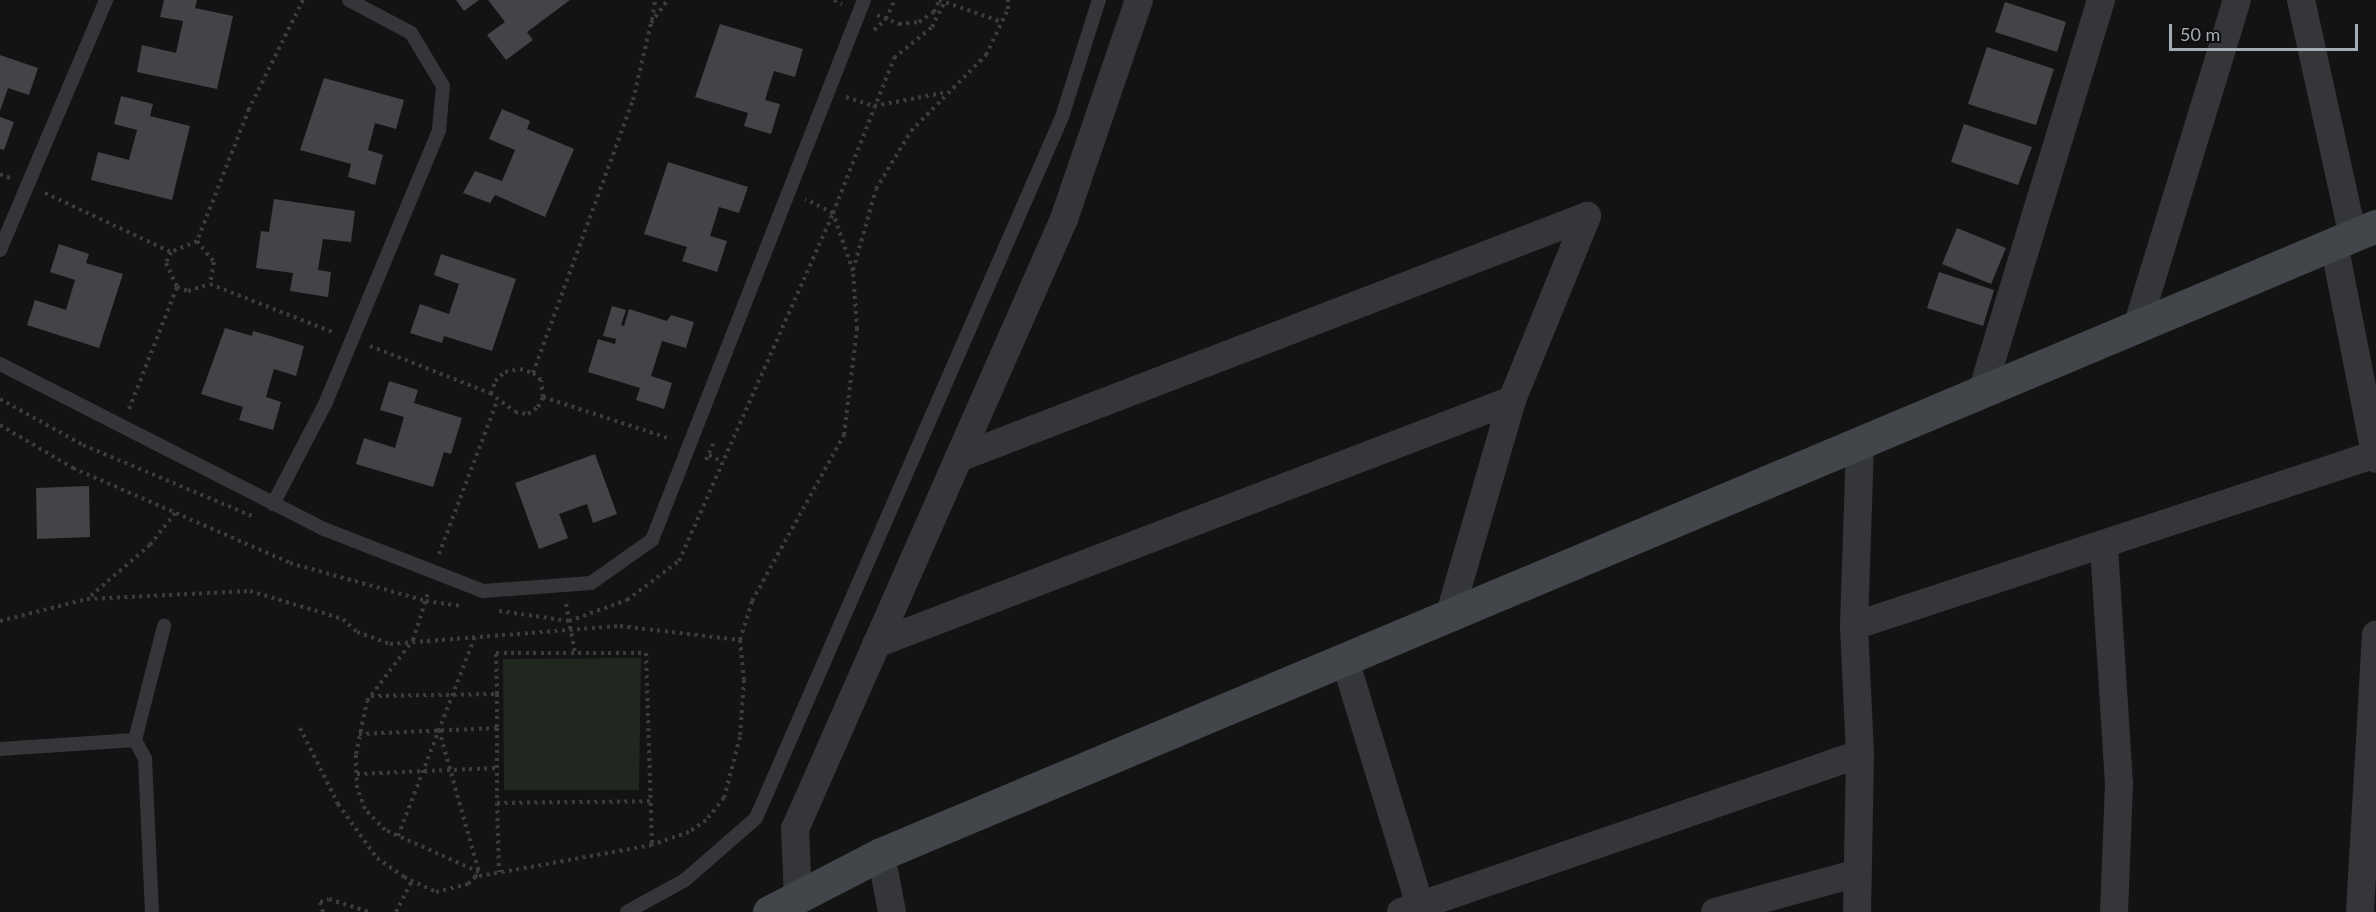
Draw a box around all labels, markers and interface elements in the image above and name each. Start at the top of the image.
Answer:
scale bar [2172,12,2361,50]
text: 50 m [2180,23,2220,45]

